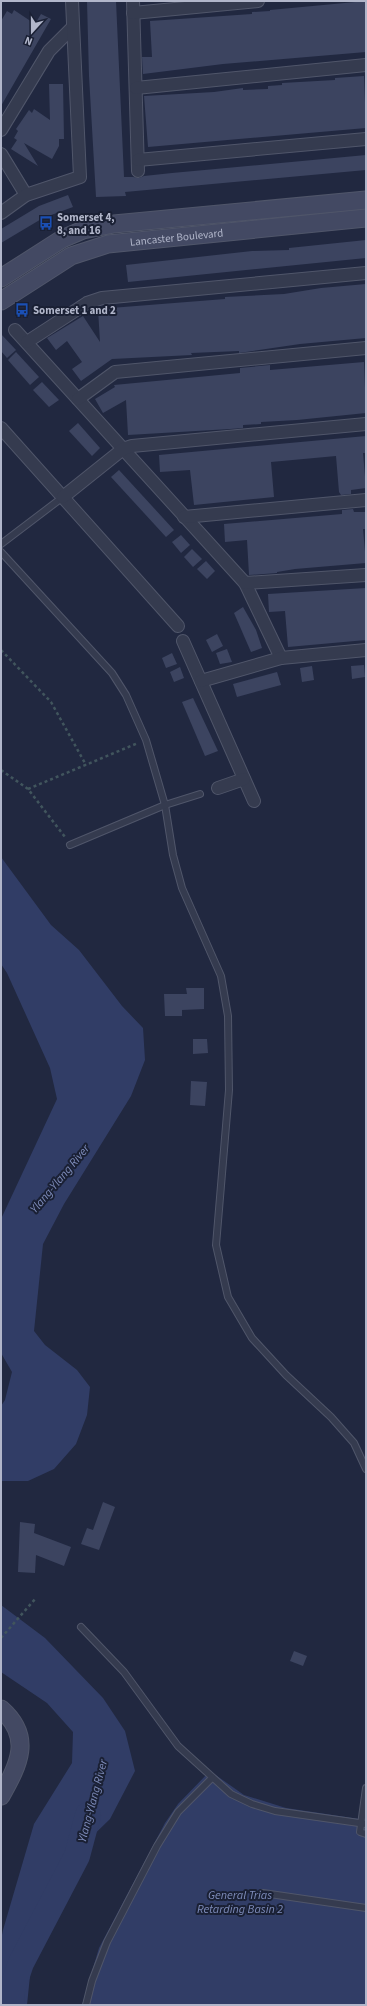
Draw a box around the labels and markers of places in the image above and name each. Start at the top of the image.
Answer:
place label: Somerset 4, 8, and 16 [57,210,115,238]
bus stop icon: Somerset 4, 8, and 16 [38,215,54,231]
bus stop icon: Somerset 1 and 2 [14,302,30,318]
place label: Somerset 1 and 2 [33,303,116,318]

